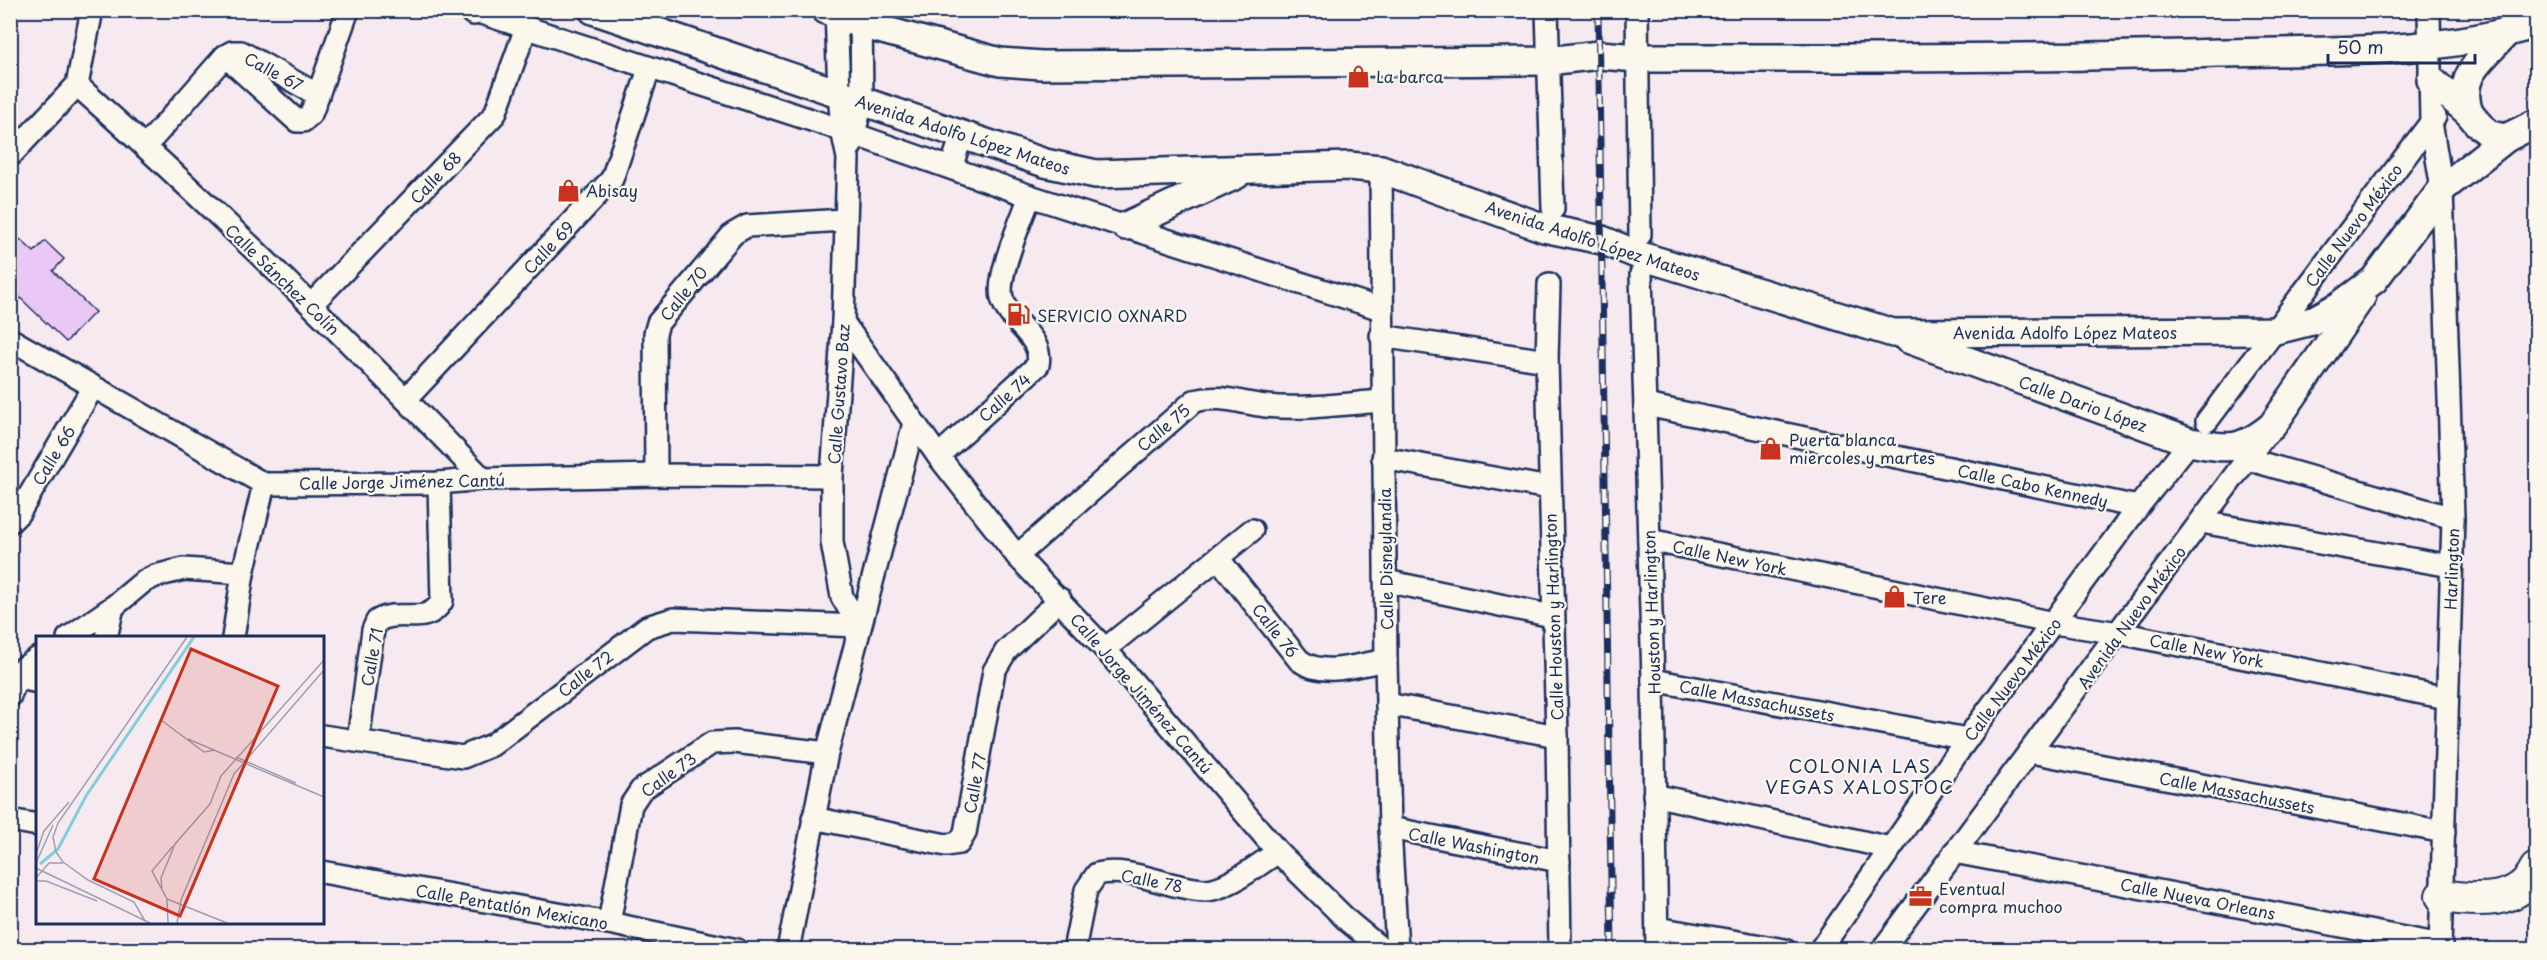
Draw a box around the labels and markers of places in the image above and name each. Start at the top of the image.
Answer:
shop icon: La barca [1345,63,1371,89]
place label: La barca [1376,64,1444,88]
shop icon: Abisay [555,177,581,203]
place label: Abisay [586,178,638,202]
fuel station icon: SERVICIO OXNARD [1006,302,1032,328]
place label: SERVICIO OXNARD [1037,303,1187,327]
place label: Puerta blanca miercoles y martes [1789,427,1935,469]
shop icon: Puerta blanca miercoles y martes [1758,435,1784,461]
shop icon: Tere [1882,584,1908,610]
place label: Tere [1913,585,1947,609]
place label: Eventual compra muchoo [1939,876,2063,918]
office icon: Eventual compra muchoo [1908,884,1934,910]

